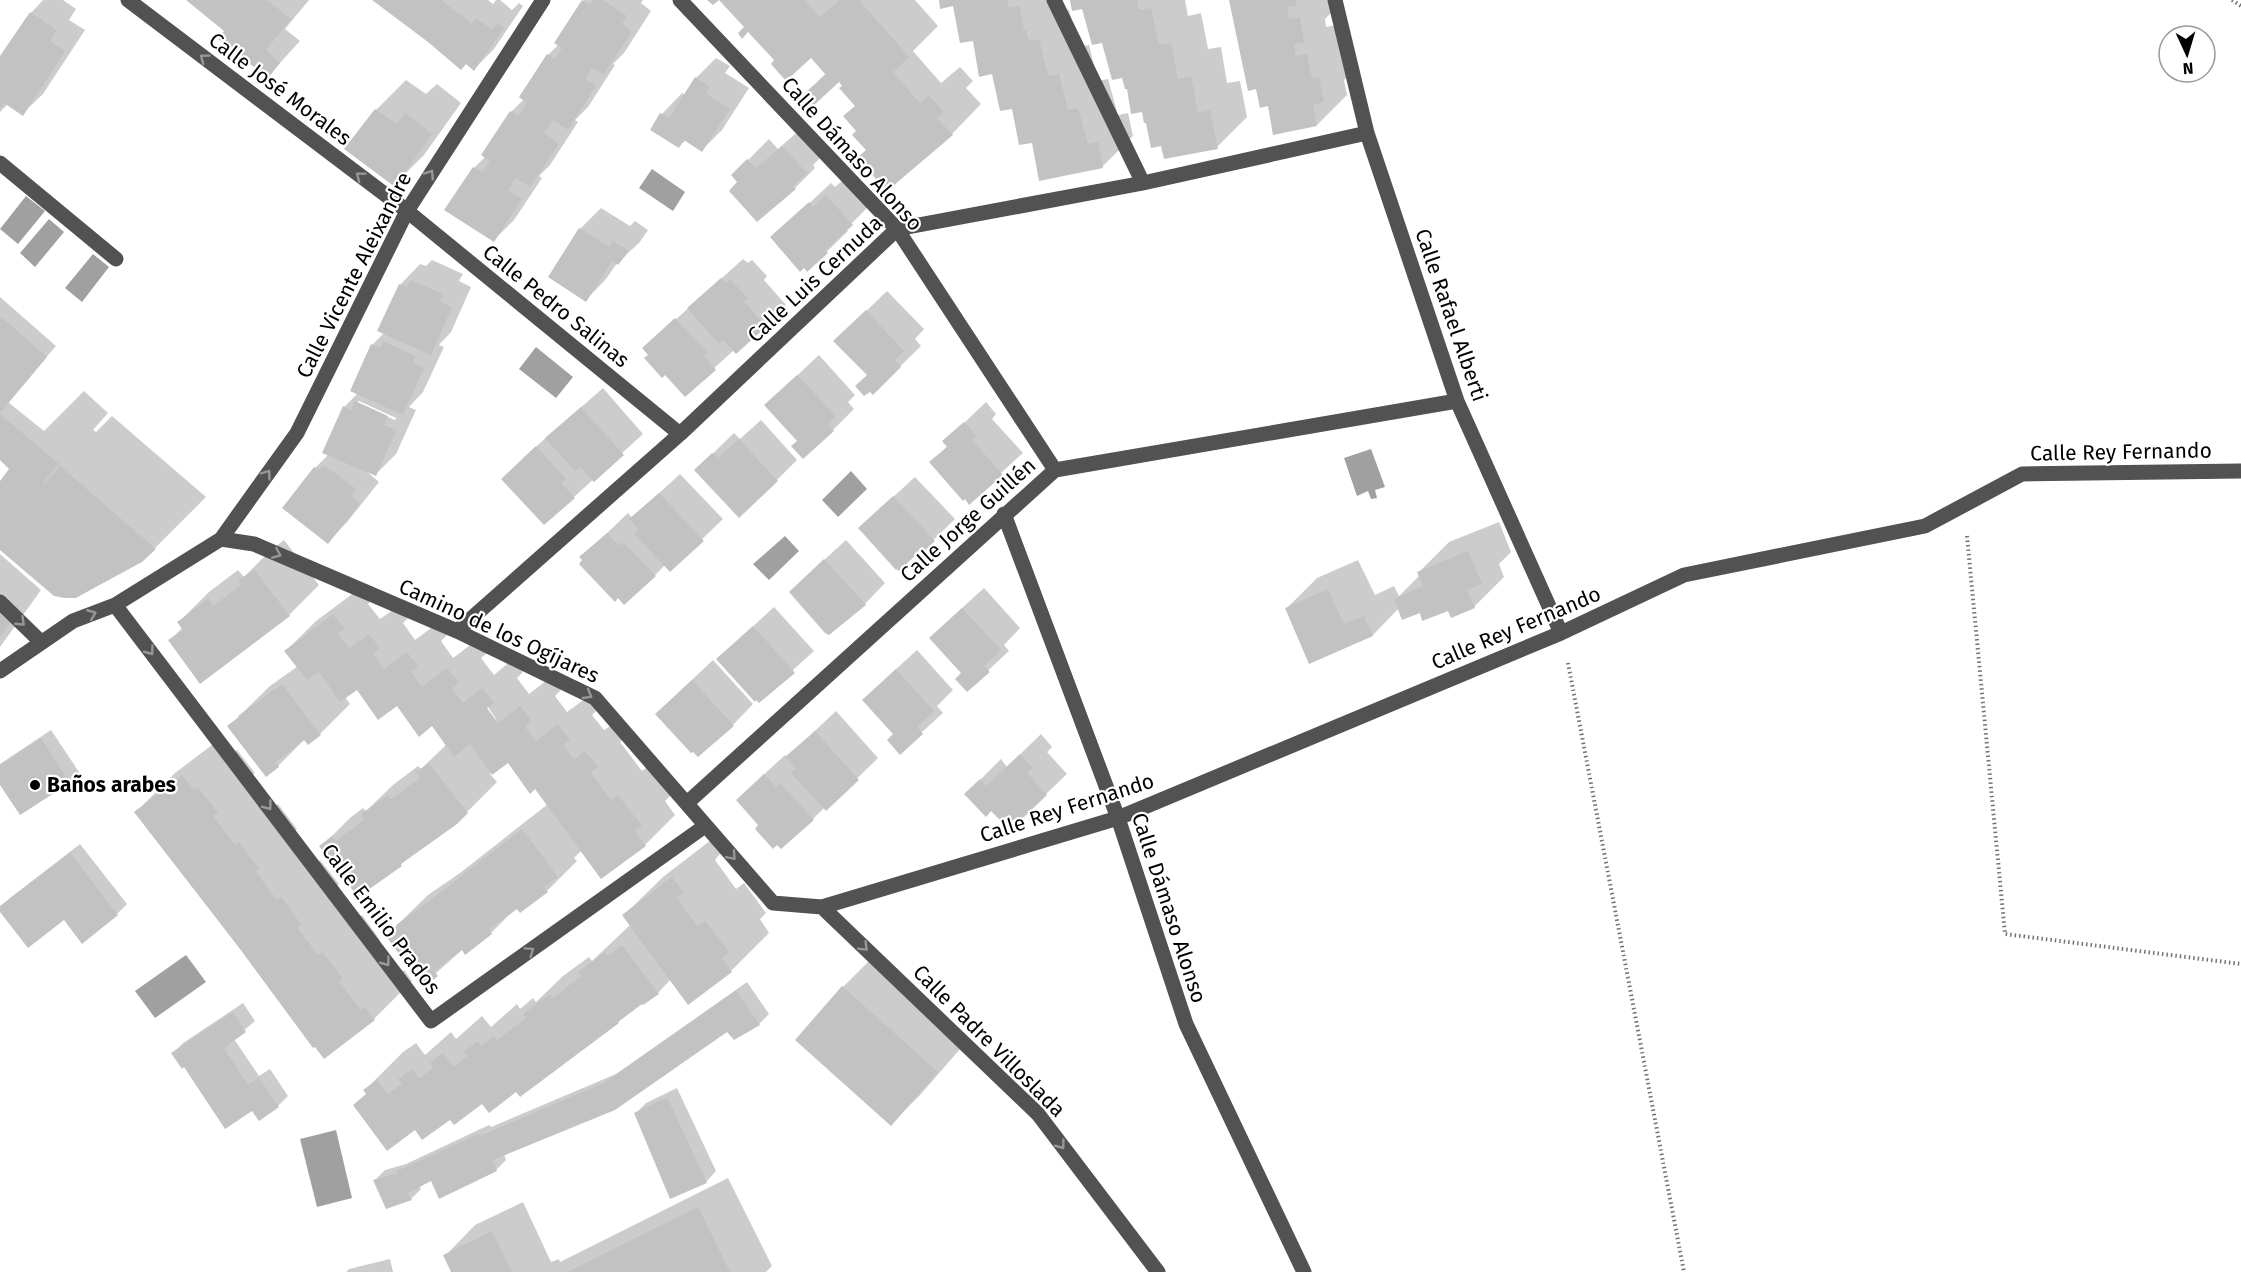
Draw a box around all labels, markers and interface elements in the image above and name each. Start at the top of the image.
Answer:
north arrow [2157,24,2217,84]
street label: Calle José Morales [204,27,357,151]
one-way arrow [200,54,211,65]
text: N [2182,59,2194,78]
street label: Calle Dámaso Alonso [776,72,928,236]
street label: Calle Vicente Aleixandre [291,168,417,382]
one-way arrow [423,170,435,180]
one-way arrow [356,172,367,183]
street label: Calle Luis Cernuda [742,210,888,348]
street label: Calle Rafael Alberti [1409,225,1493,405]
street label: Calle Pedro Salinas [478,239,635,373]
street label: Calle Rey Fernando [2030,437,2212,467]
street label: Calle Jorge Guillén [895,452,1041,588]
one-way arrow [260,469,271,480]
one-way arrow [271,547,282,559]
street label: Camino de los Ogíjares [395,573,603,689]
street label: Calle Rey Fernando [1427,581,1605,675]
one-way arrow [86,609,97,621]
one-way arrow [14,615,24,626]
one-way arrow [143,644,154,655]
one-way arrow [582,688,592,700]
street label: Calle Rey Fernando [977,768,1157,848]
place label: Baños arabes [47,772,176,798]
marker: Baños arabes [28,778,42,792]
one-way arrow [261,800,272,811]
street label: Calle Dámaso Alonso [1126,810,1212,1006]
street label: Calle Emilio Prados [316,838,446,1000]
one-way arrow [725,849,736,860]
one-way arrow [857,940,868,951]
one-way arrow [523,947,534,958]
one-way arrow [379,955,390,966]
street label: Calle Padre Villoslada [907,959,1071,1123]
one-way arrow [1053,1138,1064,1149]

